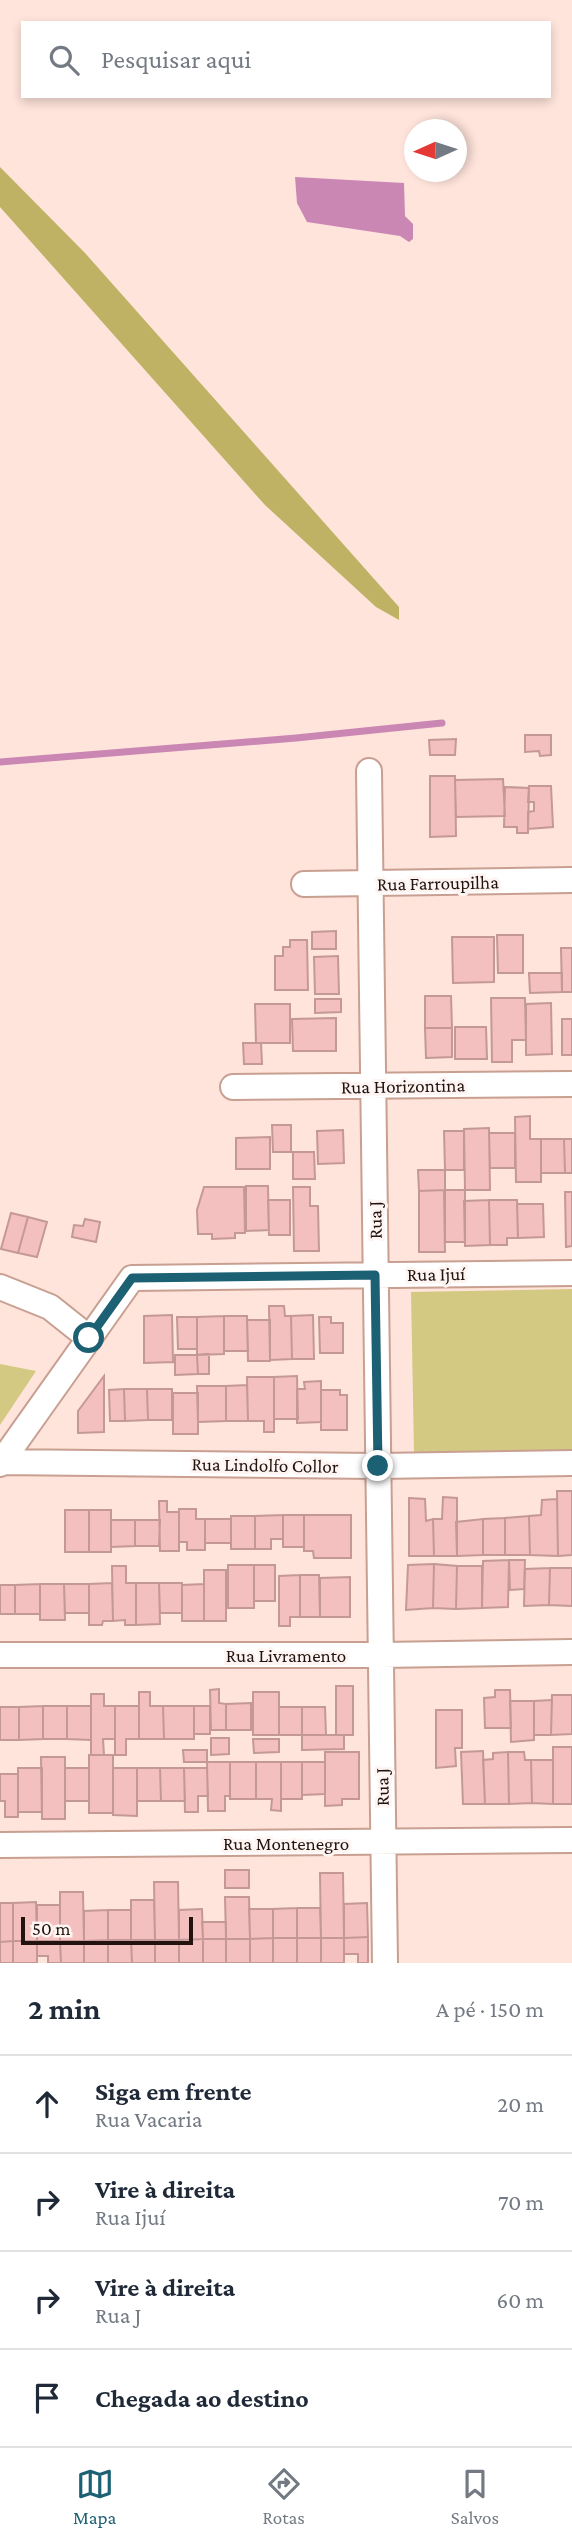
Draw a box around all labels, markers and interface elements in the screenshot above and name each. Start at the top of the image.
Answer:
search box [21,21,551,98]
icon: search [45,41,83,79]
text: Pesquisar aqui [101,45,251,74]
north arrow [404,119,467,182]
street label: Rua Farroupilha [377,871,499,895]
street label: Rua Horizontina [341,1074,466,1098]
street label: Rua J [364,1201,386,1239]
street label: Rua Ijuí [407,1263,466,1286]
route start [73,1322,104,1353]
route end [362,1450,393,1481]
street label: Rua Lindolfo Collor [191,1453,339,1477]
street label: Rua Livramento [226,1645,346,1666]
street label: Rua J [371,1768,393,1806]
street label: Rua Montenegro [223,1833,349,1854]
scale bar [21,1914,192,1946]
text: 50 m [32,1918,71,1939]
text: 2 min [28,1992,100,2025]
text: A pé · 150 m [436,1996,544,2022]
text: Siga em frente [95,2077,252,2106]
icon: ahead [28,2085,66,2123]
text: 20 m [497,2091,544,2117]
text: Rua Vacaria [95,2106,202,2132]
text: Vire à direita [95,2175,235,2204]
icon: right [28,2183,66,2221]
text: 70 m [498,2189,544,2215]
text: Rua Ijuí [95,2204,165,2230]
text: Vire à direita [95,2273,235,2302]
icon: right [28,2281,66,2319]
text: 60 m [497,2287,544,2313]
text: Rua J [95,2302,142,2328]
icon: arrive [28,2379,66,2417]
text: Chegada ao destino [95,2384,309,2413]
tab: Mapa [73,2465,116,2528]
tab: Rotas [262,2465,305,2528]
tab: Salvos [451,2465,499,2528]

